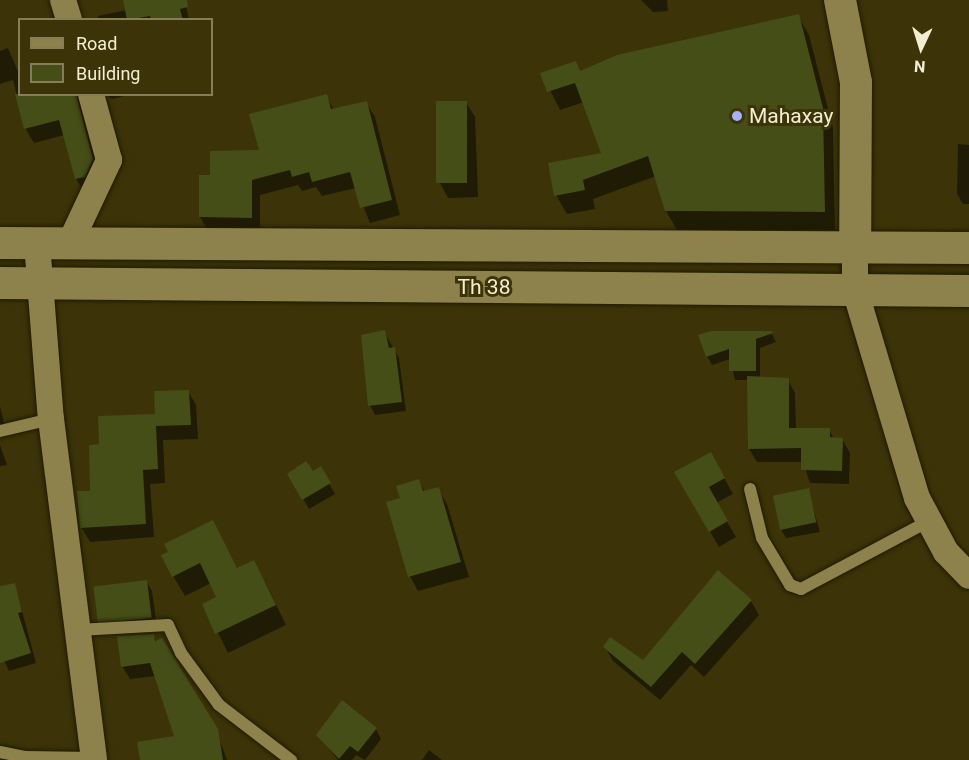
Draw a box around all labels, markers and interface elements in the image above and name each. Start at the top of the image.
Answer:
legend [18,18,213,96]
north arrow [891,18,951,78]
text: Road [76,33,117,54]
text: N [913,57,926,76]
text: Building [76,63,140,84]
place label: Mahaxay [749,103,833,129]
marker: Mahaxay [730,109,744,123]
street label: Th 38 [458,274,510,300]

